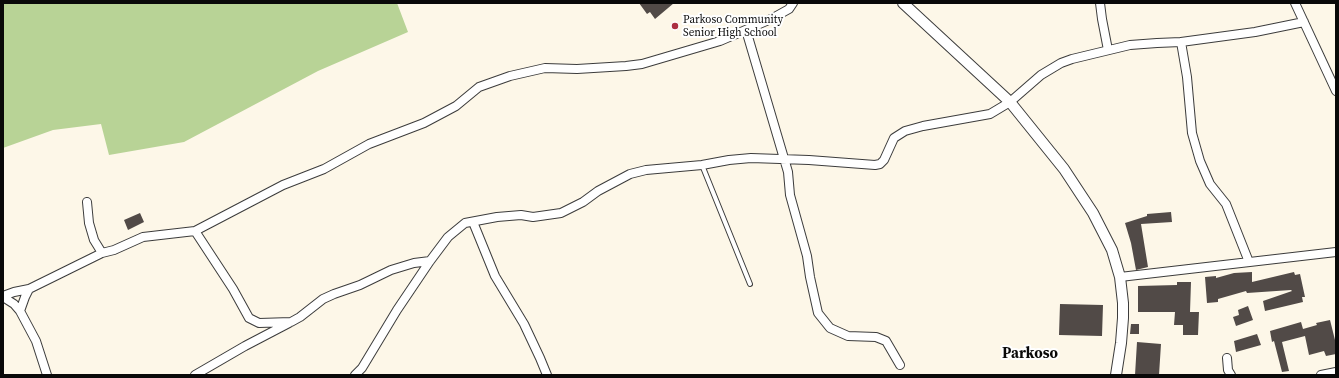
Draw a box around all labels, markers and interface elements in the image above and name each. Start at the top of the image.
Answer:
place label: Parkoso Community Senior High School [683,13,783,39]
marker: Parkoso Community Senior High School [670,21,680,31]
district label: Parkoso [1002,345,1058,363]

